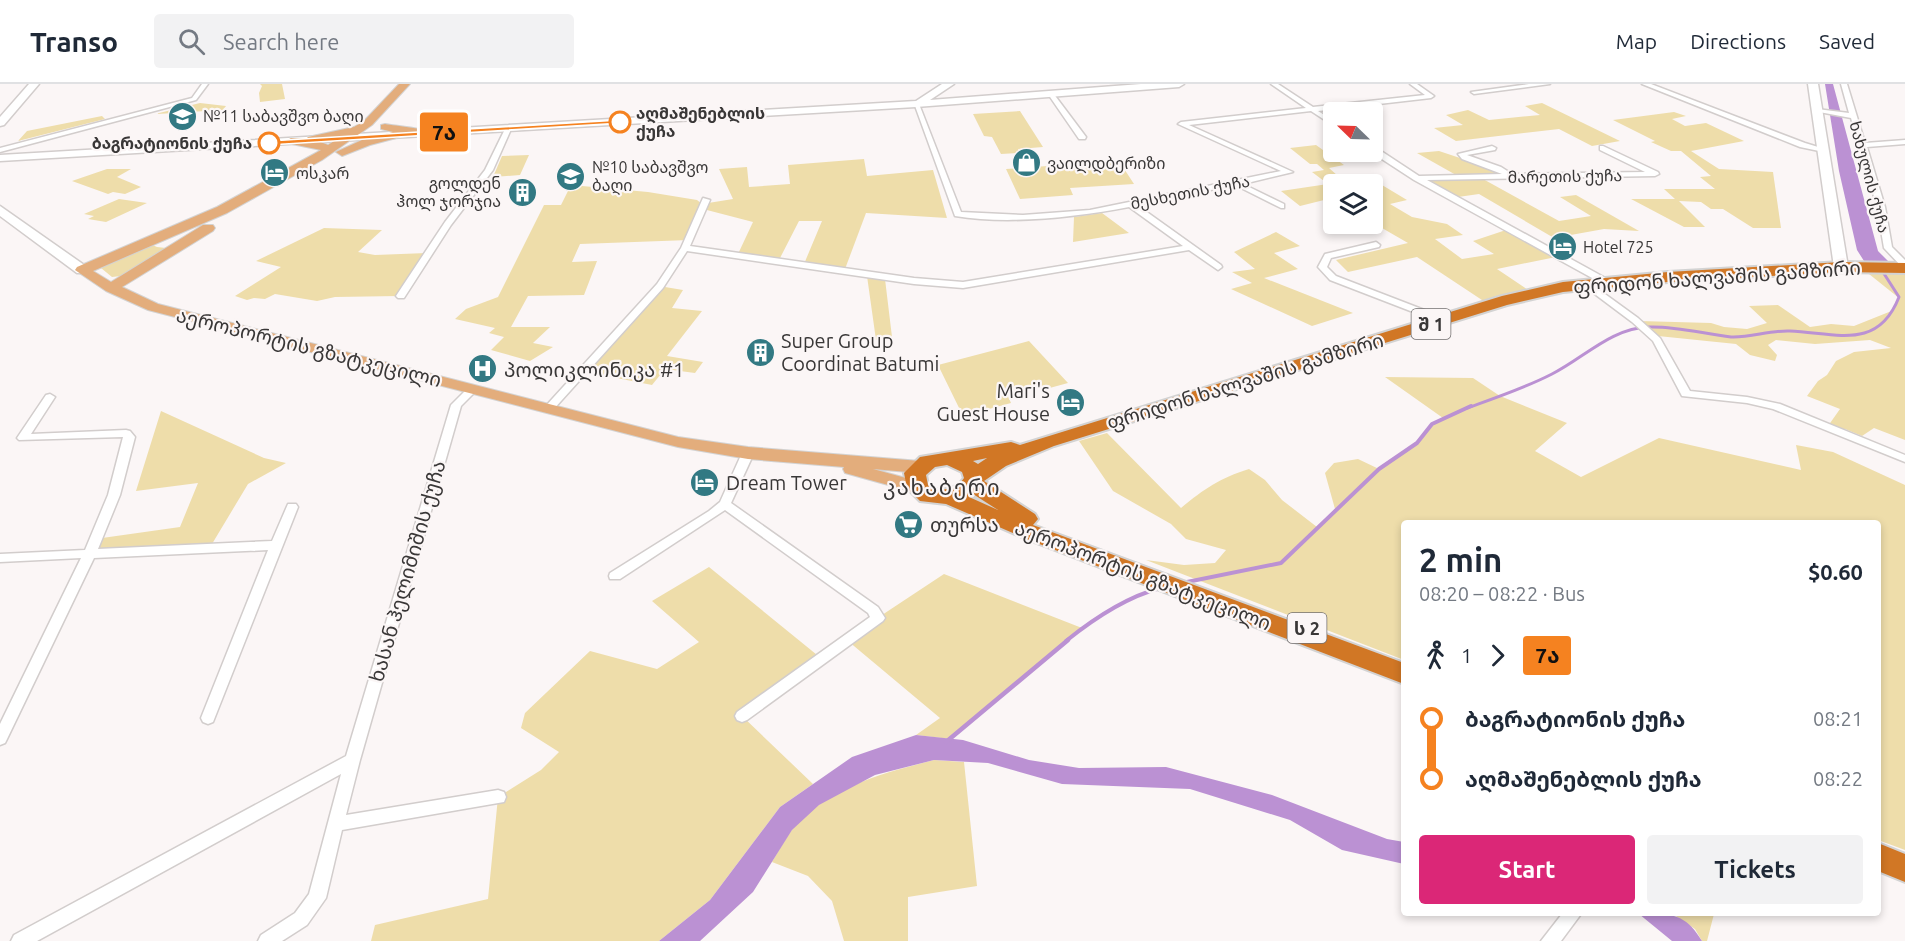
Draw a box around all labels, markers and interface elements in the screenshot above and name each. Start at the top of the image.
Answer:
search box [154,14,574,68]
icon: search [175,25,208,58]
text: Transo [30,26,118,57]
text: Search here [223,29,339,54]
text: Map [1616,29,1657,53]
text: Directions [1690,29,1786,53]
text: Saved [1819,29,1875,53]
school or university icon: №11 საბავშვო ბაღი [166,100,198,132]
north arrow [1323,102,1383,162]
map controls [1323,102,1383,234]
place label: აღმაშენებლის ქუჩა [636,104,765,141]
place label: №11 საბავშვო ბაღი [203,107,364,126]
marker: აღმაშენებლის ქუჩა [609,111,631,133]
line badge: 7ა [417,112,471,152]
street label: ხახულის ქუჩა [1844,119,1894,235]
text: 7ა [432,120,456,144]
marker: ბაგრატიონის ქუჩა [258,132,280,154]
place label: ბაგრატიონის ქუჩა [92,134,252,153]
shop icon: ვაილდბერიზი [1010,147,1042,179]
place label: ვაილდბერიზი [1047,154,1165,174]
hotel icon: ოსკარ [259,157,291,189]
place label: №10 საბავშვო ბაღი [592,158,708,195]
school or university icon: №10 საბავშვო ბაღი [555,160,587,192]
place label: ოსკარ [296,164,349,183]
street label: მარეთის ქუჩა [1508,166,1622,187]
street label: მესხეთის ქუჩა [1129,172,1251,213]
place label: გოლდენ ჰოლ ჯორჯია [396,174,501,212]
button: layers [1323,174,1383,234]
building icon: გოლდენ ჰოლ ჯორჯია [506,176,538,208]
hotel icon: Hotel 725 [1546,231,1578,263]
place label: Hotel 725 [1583,238,1654,256]
street label: ფრიდონ ხალვაშის გამზირი [1572,255,1862,301]
street label: აეროპორტის გზატკეცილი [174,303,444,393]
road number: შ 1 [1412,309,1450,339]
street label: ფრიდონ ხალვაშის გამზირი [1104,328,1387,436]
place label: Super Group Coordinat Batumi [781,329,939,375]
building icon: Super Group Coordinat Batumi [744,336,776,368]
hospital icon: პოლიკლინიკა #1 [467,353,499,385]
place label: პოლიკლინიკა #1 [504,358,684,383]
place label: Mari's Guest House [936,379,1050,425]
hotel icon: Mari's Guest House [1055,386,1087,418]
street label: ხასან ჰელიმიშის ქუჩა [364,458,452,685]
hotel icon: Dream Tower [689,466,721,498]
place label: Dream Tower [726,471,847,494]
district label: კახაბერი [883,474,1001,500]
supermarket icon: თურსა [893,508,925,540]
place label: თურსა [930,513,999,537]
street label: აეროპორტის გზატკეცილი [1011,515,1274,636]
text: 2 min [1419,541,1502,578]
text: $0.60 [1808,559,1863,584]
text: 08:20 – 08:22 · Bus [1419,582,1585,605]
road number: ს 2 [1288,613,1326,643]
icon: walk [1419,639,1452,672]
icon: forward [1481,639,1514,672]
text: 7ა [1535,643,1559,667]
text: 1 [1461,644,1472,667]
text: ბაგრატიონის ქუჩა [1465,706,1685,731]
text: 08:21 [1813,707,1863,730]
text: აღმაშენებლის ქუჩა [1465,766,1702,791]
text: 08:22 [1813,767,1863,790]
button: Start [1419,835,1635,904]
button: Tickets [1647,835,1863,904]

